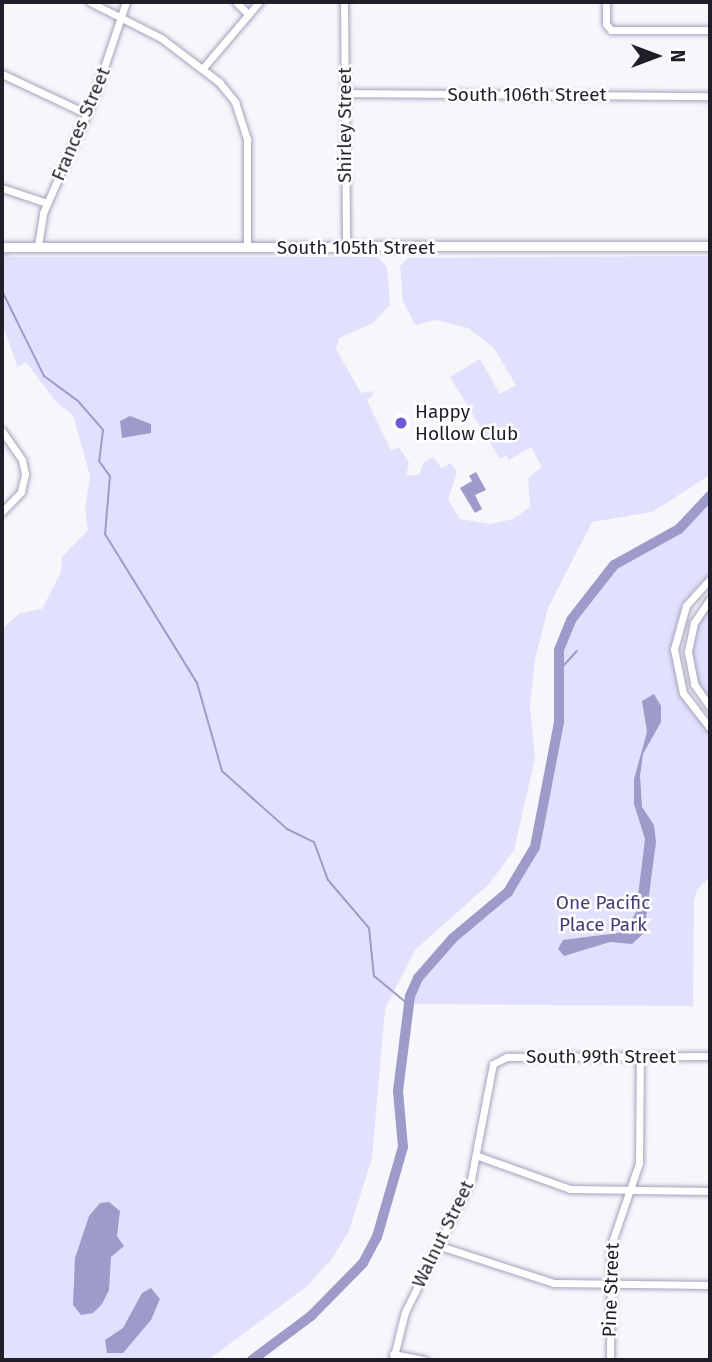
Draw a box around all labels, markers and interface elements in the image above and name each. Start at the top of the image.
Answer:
north arrow [621,21,691,91]
text: N [666,50,689,62]
street label: Frances Street [47,64,115,184]
street label: Shirley Street [334,67,356,183]
street label: South 106th Street [447,84,607,106]
street label: South 105th Street [277,237,435,259]
place label: Happy Hollow Club [415,401,518,445]
marker: Happy Hollow Club [393,415,409,431]
park label: One Pacific Place Park [556,892,650,936]
street label: South 99th Street [526,1046,676,1068]
street label: Walnut Street [407,1177,479,1291]
street label: Pine Street [598,1242,624,1338]

